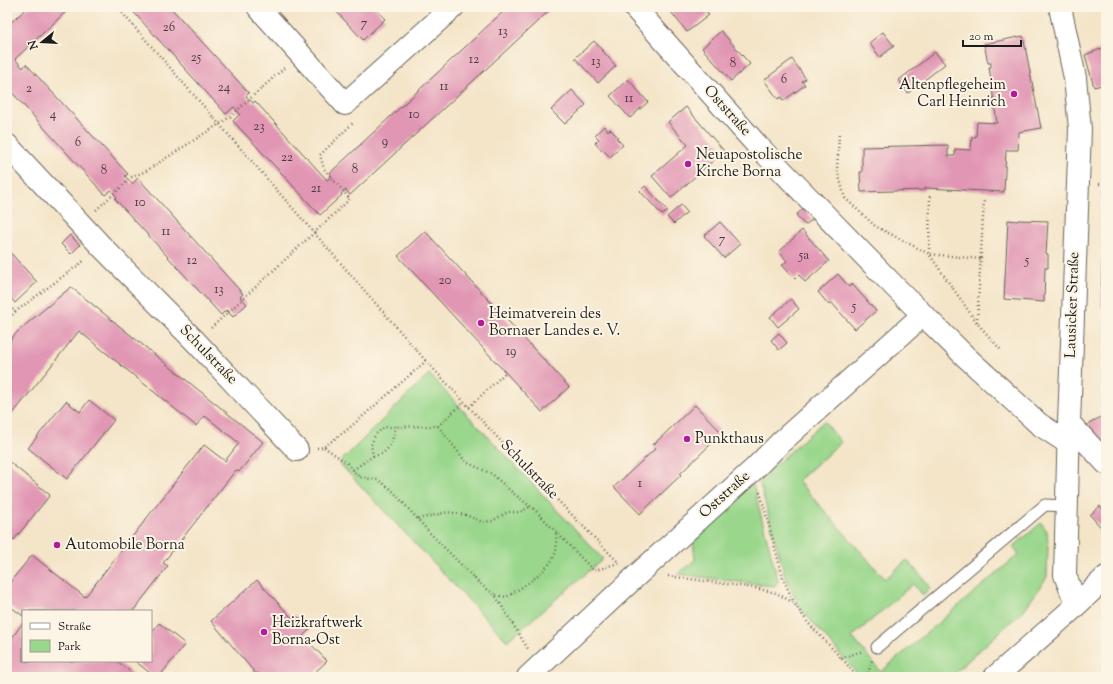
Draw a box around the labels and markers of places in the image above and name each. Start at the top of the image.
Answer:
place label: Altenpflegeheim Carl Heinrich [899,75,1007,113]
marker: Altenpflegeheim Carl Heinrich [1009,89,1019,99]
place label: Neuapostolische Kirche Borna [696,145,803,183]
marker: Neuapostolische Kirche Borna [683,159,693,169]
place label: Heimatverein des Bornaer Landes e. V. [489,304,620,342]
marker: Heimatverein des Bornaer Landes e. V. [476,318,486,328]
place label: Punkthaus [695,429,764,450]
marker: Punkthaus [682,434,692,444]
place label: Automobile Borna [65,535,185,556]
marker: Automobile Borna [52,540,62,550]
place label: Heizkraftwerk Borna-Ost [272,613,363,651]
marker: Heizkraftwerk Borna-Ost [259,627,269,637]

